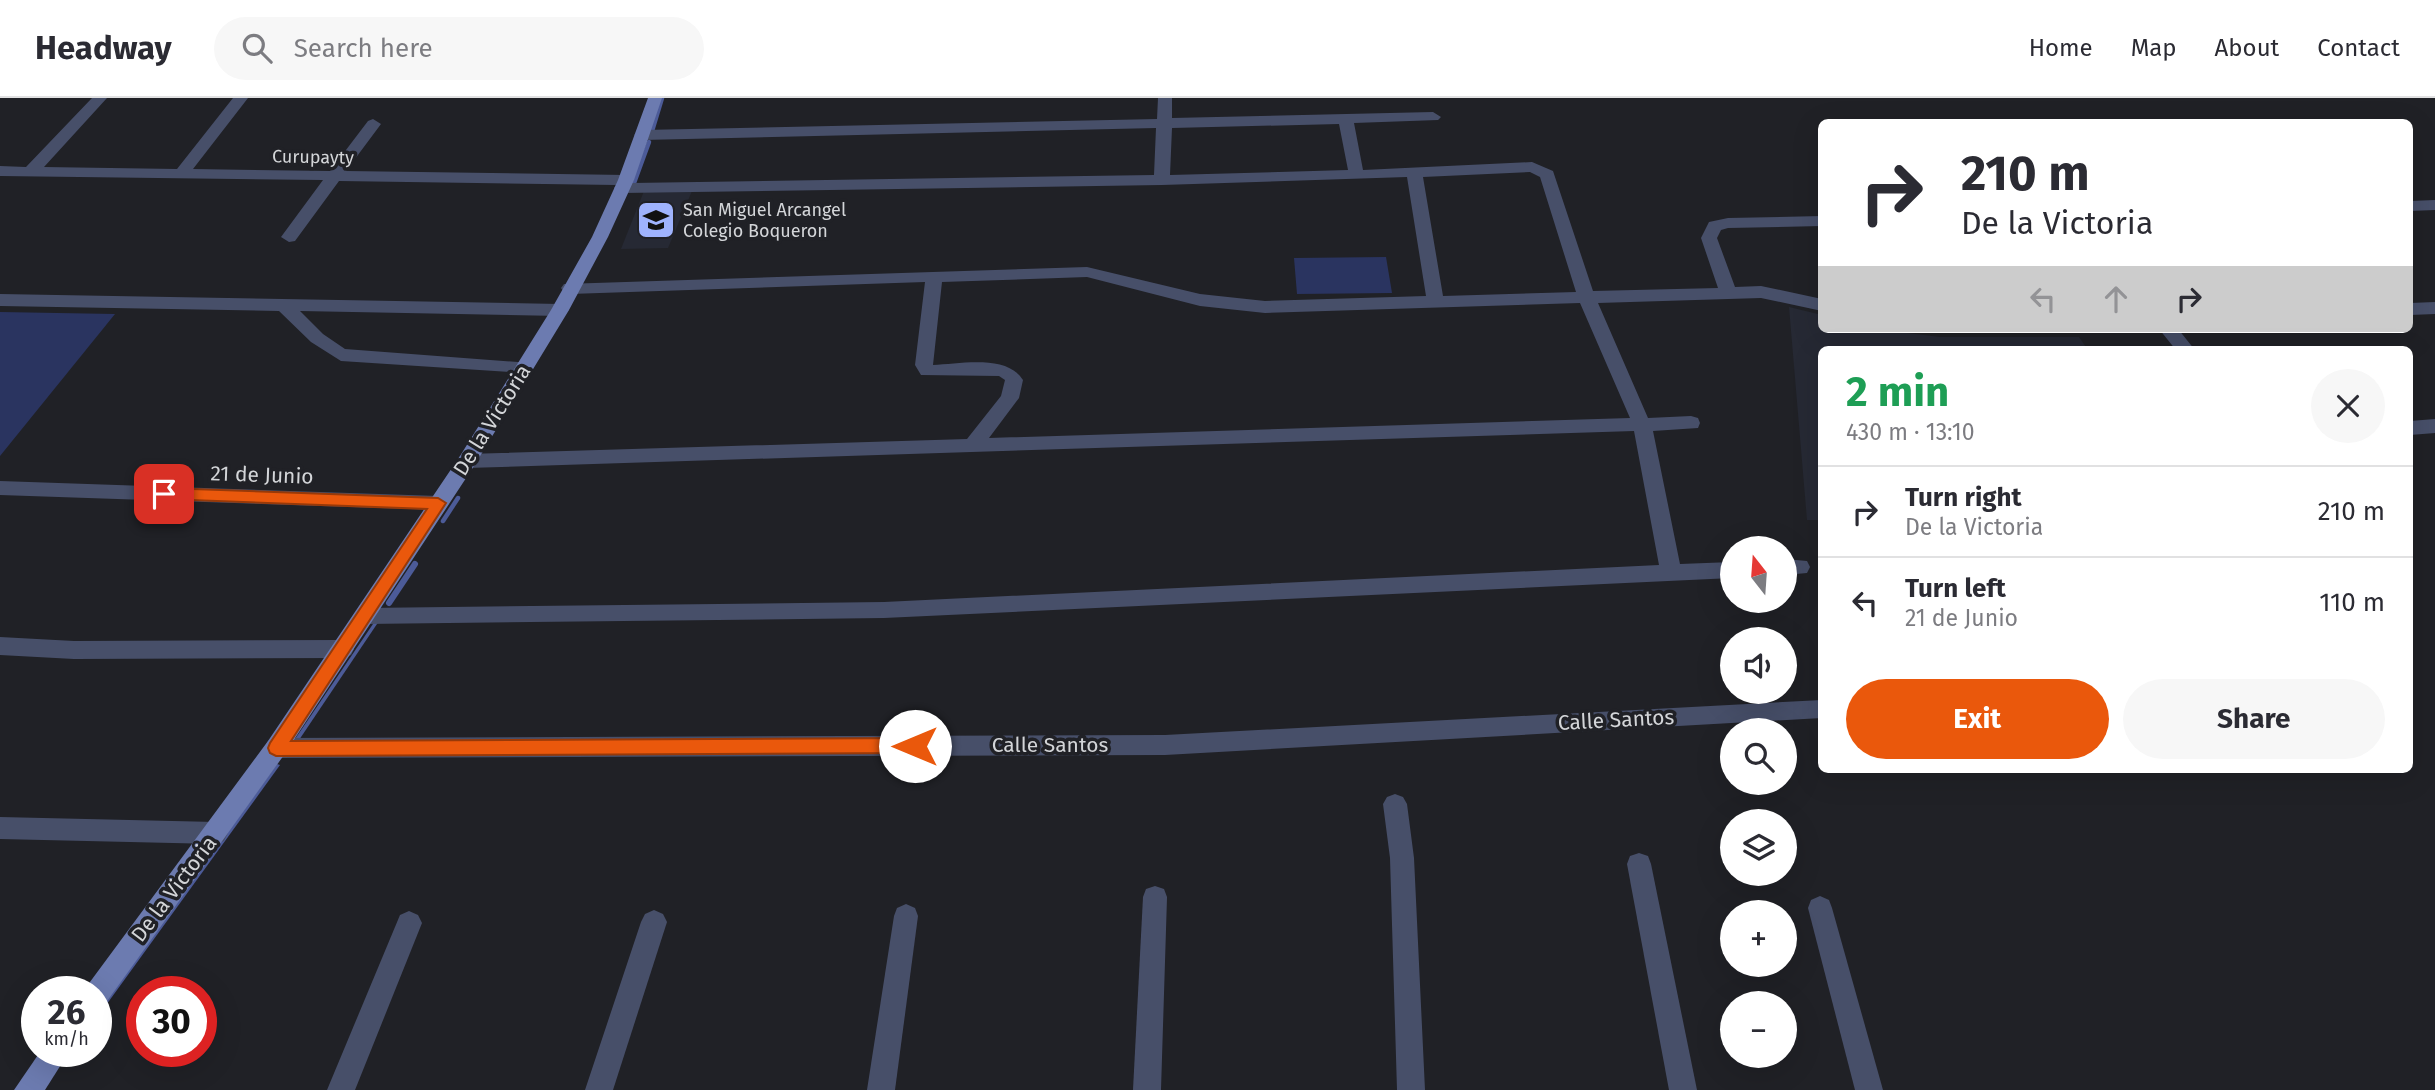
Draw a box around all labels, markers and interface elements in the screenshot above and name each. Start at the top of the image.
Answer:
search box [214,17,704,80]
text: Headway [35,28,172,68]
icon: search [238,29,276,67]
text: Search here [294,33,433,64]
text: Home [2029,34,2093,62]
text: Map [2131,34,2177,62]
text: About [2215,34,2279,62]
text: Contact [2317,34,2400,62]
text: 210 m [1961,144,2090,203]
street label: Curupayty [272,145,354,169]
icon: right [1846,147,1937,238]
school or university icon: San Miguel Arcangel Colegio Boqueron [635,199,677,241]
place label: San Miguel Arcangel Colegio Boqueron [683,199,846,242]
text: De la Victoria [1961,204,2153,242]
icon: left [2024,280,2062,318]
icon: ahead [2097,280,2135,318]
icon: right [2170,280,2208,318]
street label: De la Victoria [448,360,536,480]
text: 2 min [1846,367,1949,417]
button: close [2311,369,2385,443]
text: 430 m · 13:10 [1846,418,1975,446]
street label: 21 de Junio [210,460,314,490]
pin [134,464,194,524]
icon: arrive [145,475,183,513]
text: Turn right [1905,482,2022,513]
icon: right [1846,493,1884,531]
text: 210 m [2318,496,2385,527]
text: De la Victoria [1905,513,2043,541]
north arrow [1720,536,1797,612]
map controls [1720,536,1797,1068]
text: Turn left [1905,573,2006,604]
icon: left [1846,584,1884,622]
text: 110 m [2319,587,2385,618]
text: 21 de Junio [1905,604,2018,632]
button: sound [1720,627,1797,704]
button: Exit [1846,679,2109,759]
button: Share [2123,679,2385,759]
street label: Calle Santos [1557,704,1675,736]
position arrow [878,709,952,783]
button: search [1720,718,1797,795]
street label: Calle Santos [992,732,1108,758]
button: layers [1720,809,1797,886]
street label: De la Victoria [126,831,222,947]
button: + [1720,900,1797,977]
speed limit sign: 30 [126,976,217,1067]
text: 26 [48,991,85,1033]
button: − [1720,991,1797,1068]
text: km/h [44,1028,89,1050]

